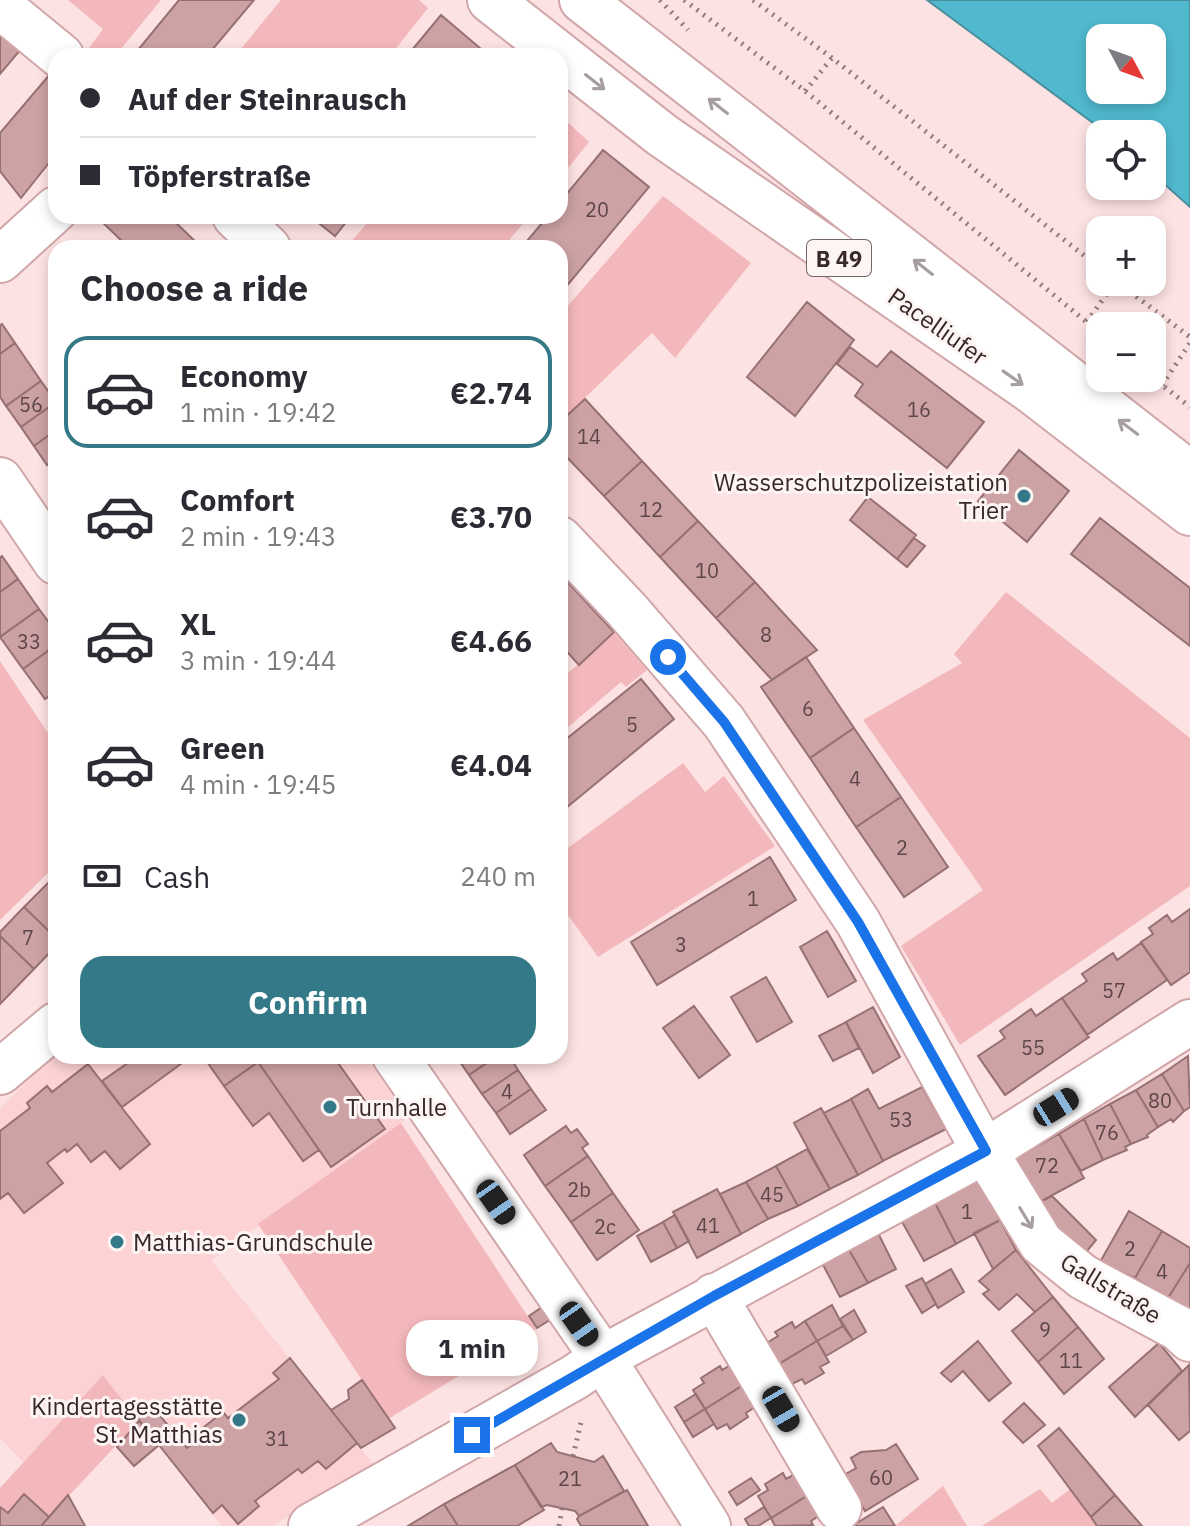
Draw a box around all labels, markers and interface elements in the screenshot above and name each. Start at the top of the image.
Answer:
north arrow [1086,24,1166,104]
map controls [1086,24,1166,392]
one-way arrow [584,74,605,91]
text: Auf der Steinrausch [128,79,407,118]
one-way arrow [708,97,729,115]
button: locate [1086,120,1166,200]
text: Töpferstraße [128,156,311,195]
house number: 20 [585,196,609,223]
button: + [1086,216,1166,296]
road number: B 49 [807,240,871,276]
one-way arrow [913,258,934,275]
text: Choose a ride [80,264,308,311]
street label: Pacelliufer [882,280,994,372]
button: − [1086,312,1166,392]
icon: car [84,356,156,428]
text: Economy [180,356,308,395]
one-way arrow [1002,370,1024,386]
text: €2.74 [450,373,532,412]
house number: 56 [19,391,43,418]
text: 1 min · 19:42 [180,395,336,429]
house number: 16 [907,396,931,423]
one-way arrow [1117,419,1139,435]
house number: 14 [577,423,601,450]
place label: Wasserschutzpolizeistation Trier [714,466,1008,526]
icon: car [84,480,156,552]
text: Comfort [180,480,295,519]
marker: Wasserschutzpolizeistation Trier [1015,487,1033,505]
house number: 12 [639,496,663,523]
text: €3.70 [450,497,532,536]
text: 2 min · 19:43 [180,519,336,553]
house number: 10 [695,557,719,584]
icon: car [84,604,156,676]
text: XL [180,604,216,643]
text: €4.66 [450,621,532,660]
house number: 8 [760,621,772,648]
house number: 33 [17,628,41,655]
route start [650,639,686,675]
text: 3 min · 19:44 [180,643,336,677]
house number: 6 [802,695,814,722]
house number: 5 [626,711,638,738]
icon: car [84,728,156,800]
text: Green [180,728,265,767]
text: €4.04 [450,745,532,784]
house number: 4 [849,765,861,792]
text: 4 min · 19:45 [180,767,336,801]
house number: 2 [896,834,908,861]
icon: cash [80,854,124,898]
text: Cash [144,857,210,896]
text: 240 m [460,859,536,893]
house number: 1 [747,885,759,912]
house number: 7 [22,924,34,951]
house number: 3 [675,931,687,958]
button: Confirm [80,956,536,1048]
house number: 57 [1102,977,1126,1004]
house number: 55 [1021,1034,1045,1061]
house number: 4 [501,1078,513,1105]
car [1029,1084,1083,1130]
house number: 80 [1148,1087,1172,1114]
place label: Turnhalle [346,1091,447,1123]
marker: Turnhalle [321,1098,339,1116]
house number: 53 [889,1106,913,1133]
house number: 76 [1095,1119,1119,1146]
house number: 72 [1035,1152,1059,1179]
car [472,1175,520,1229]
house number: 2b [567,1176,591,1203]
house number: 45 [760,1181,784,1208]
house number: 1 [961,1198,973,1225]
one-way arrow [1018,1206,1034,1229]
house number: 41 [696,1212,720,1239]
house number: 2c [594,1213,616,1240]
place label: Matthias-Grundschule [133,1226,373,1258]
marker: Matthias-Grundschule [108,1233,126,1251]
house number: 2 [1124,1235,1136,1262]
street label: Gallstraße [1055,1245,1167,1331]
house number: 4 [1156,1258,1168,1285]
car [555,1297,603,1351]
house number: 9 [1039,1316,1051,1343]
callout: 1 min [406,1319,538,1375]
text: 1 min [438,1331,506,1365]
house number: 11 [1059,1347,1083,1374]
car [759,1382,803,1436]
place label: Kindertagesstätte St. Matthias [31,1390,223,1450]
marker: Kindertagesstätte St. Matthias [230,1411,248,1429]
route end [454,1417,490,1453]
house number: 31 [265,1425,289,1452]
house number: 60 [869,1464,893,1491]
house number: 21 [558,1465,582,1492]

